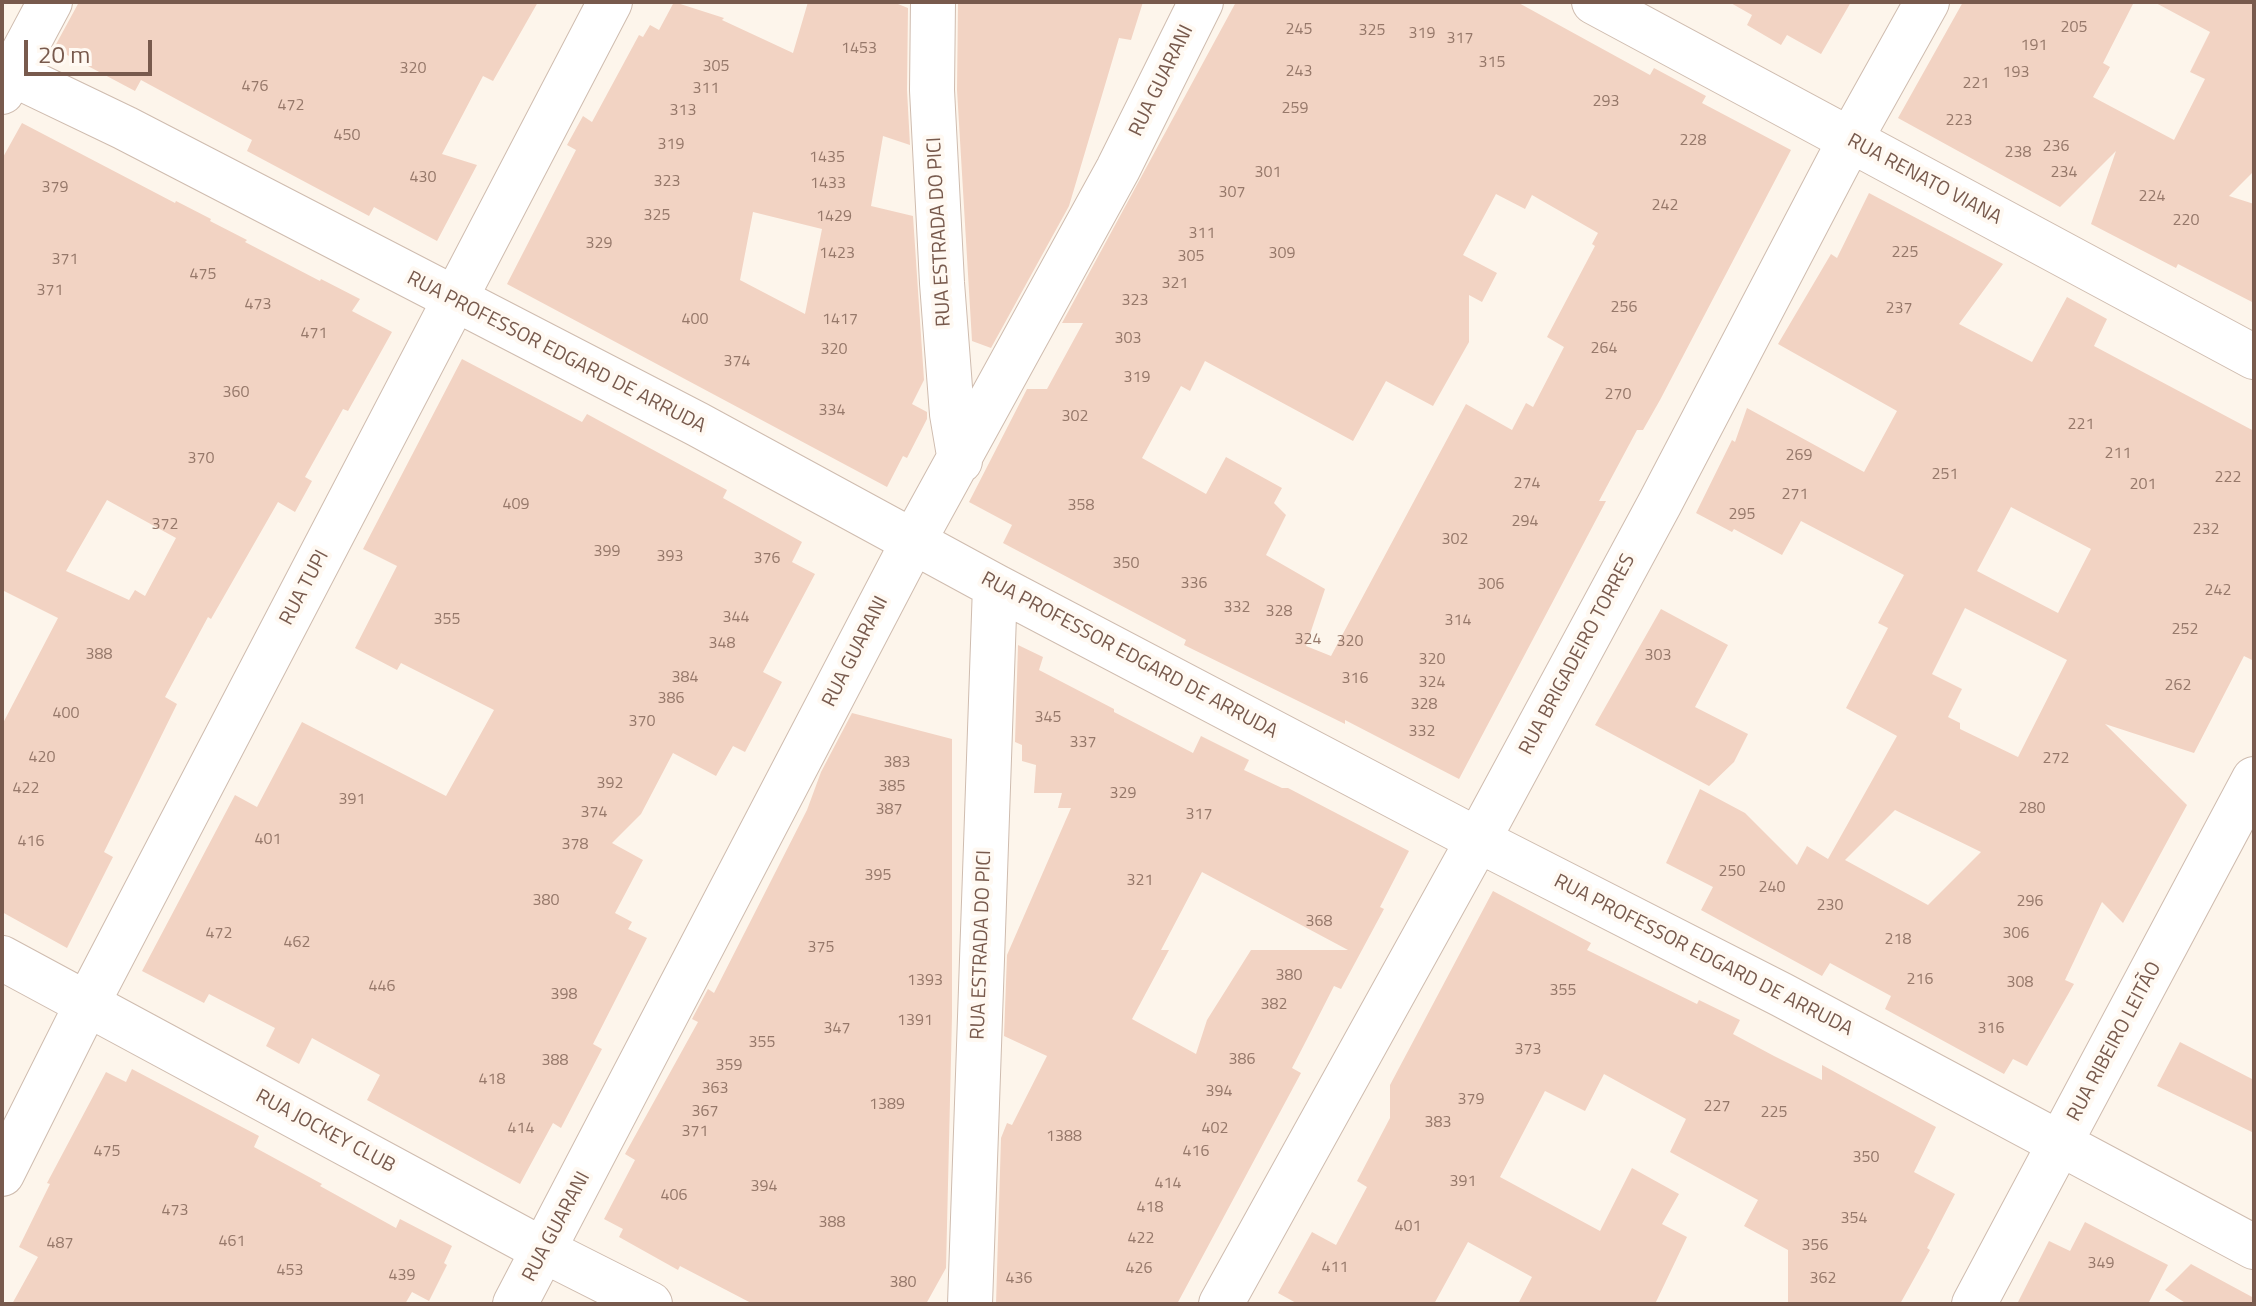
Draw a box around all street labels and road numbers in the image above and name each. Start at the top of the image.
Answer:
street label: RUA GUARANI [1125,21,1199,141]
street label: RUA RENATO VIANA [1843,129,2005,231]
street label: RUA ESTRADA DO PICI [923,137,957,327]
street label: RUA PROFESSOR EDGARD DE ARRUDA [403,267,709,439]
street label: RUA TUPI [275,546,335,630]
street label: RUA BRIGADEIRO TORRES [1515,551,1641,759]
street label: RUA PROFESSOR EDGARD DE ARRUDA [977,567,1281,745]
street label: RUA GUARANI [818,593,894,711]
street label: RUA ESTRADA DO PICI [967,850,997,1040]
street label: RUA PROFESSOR EDGARD DE ARRUDA [1550,870,1856,1042]
street label: RUA RIBEIRO LEITÃO [2063,958,2167,1126]
street label: RUA JOCKEY CLUB [251,1085,399,1179]
street label: RUA GUARANI [518,1168,596,1286]

